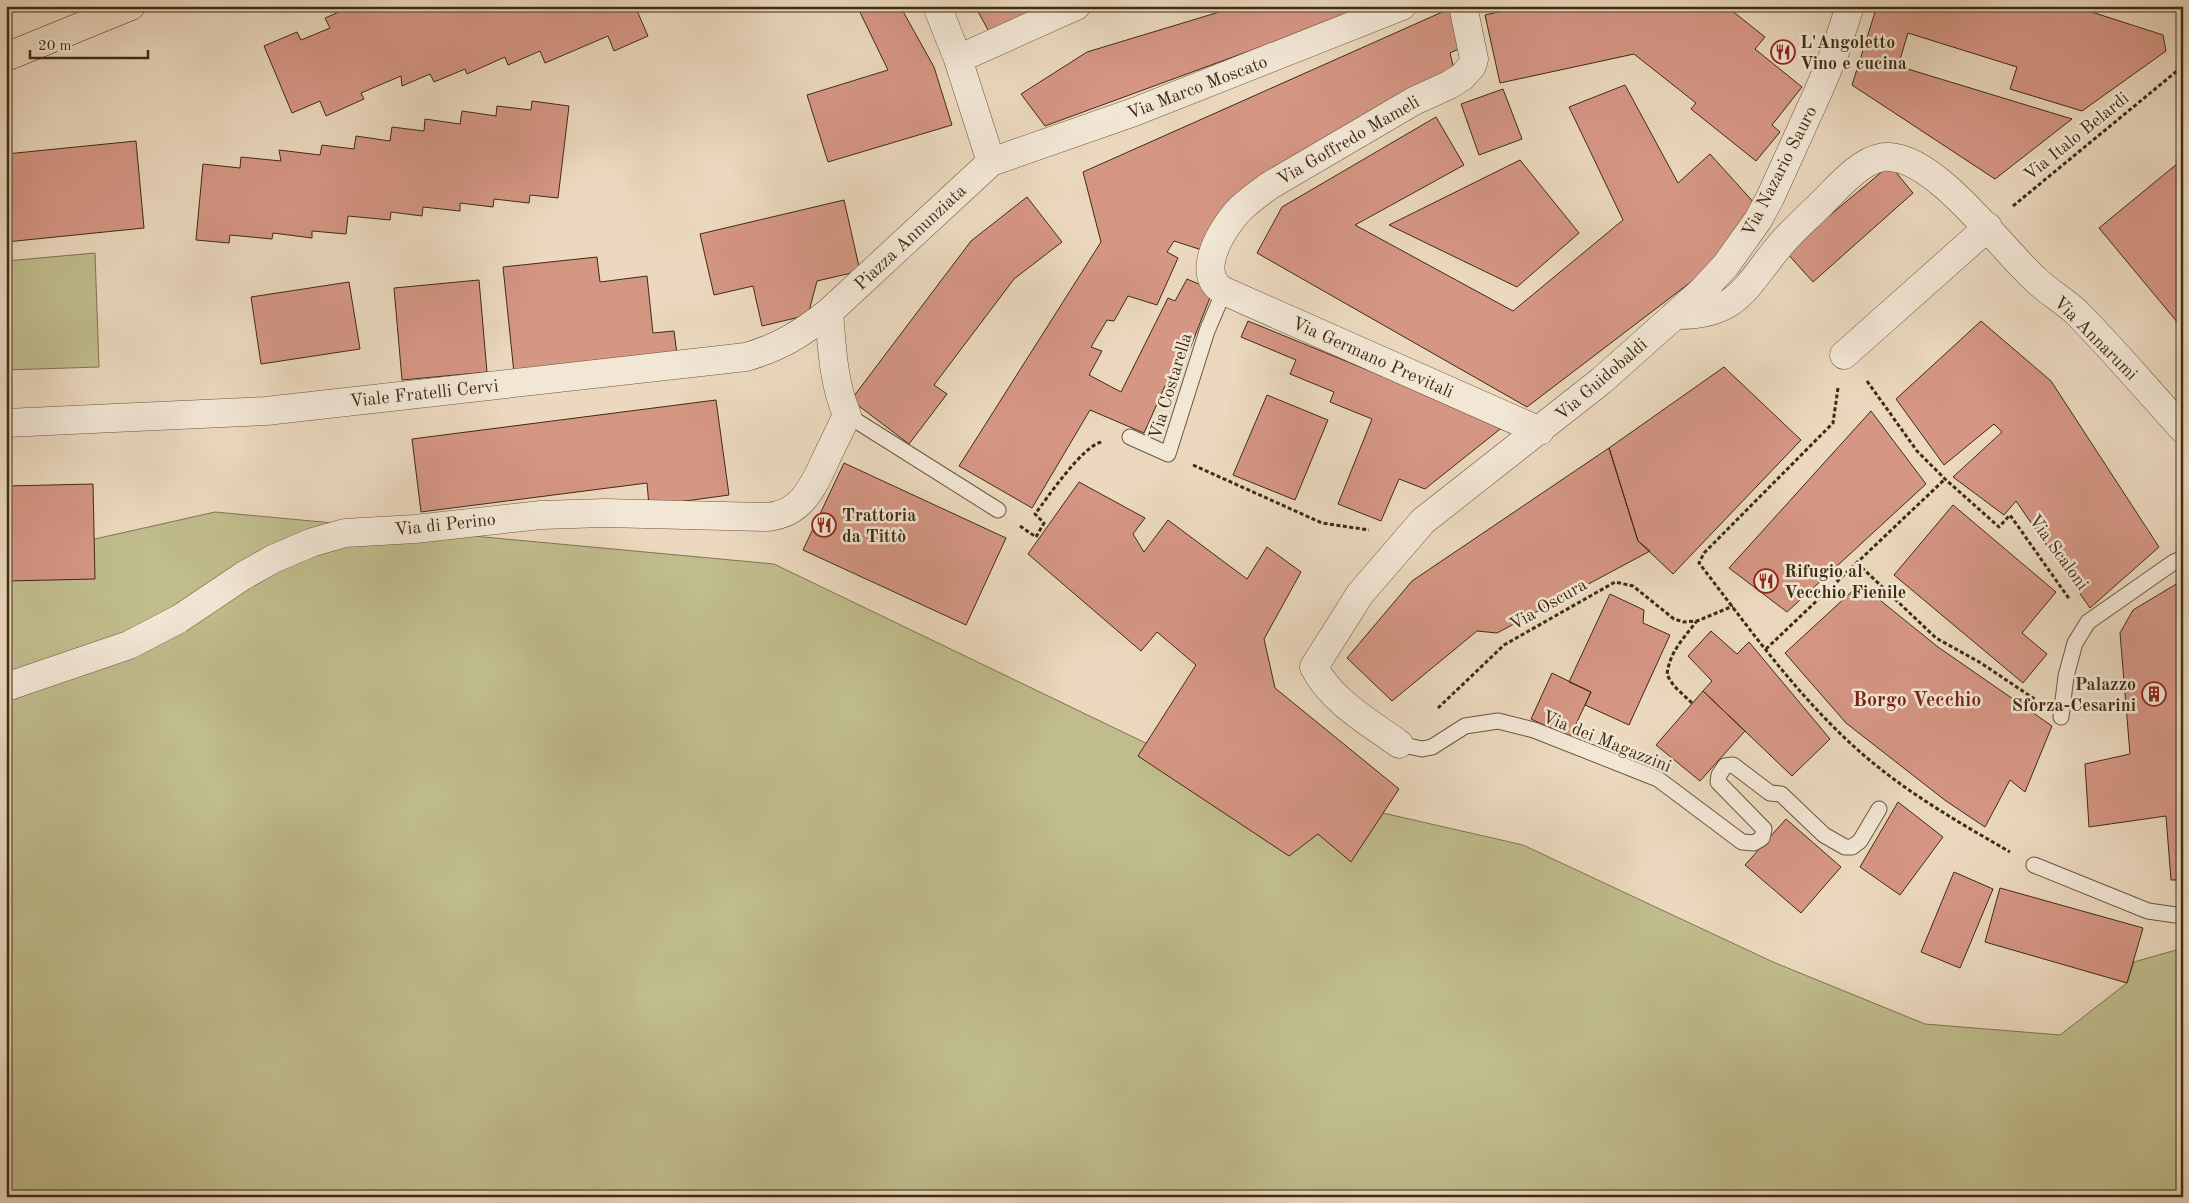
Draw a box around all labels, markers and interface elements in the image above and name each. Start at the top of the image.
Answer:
scale bar [30,28,148,60]
place label: L'Angoletto Vino e cucina [1800,34,1907,73]
text: 20 m [38,39,72,54]
restaurant icon: L'Angoletto Vino e cucina [1770,39,1796,65]
street label: Via Marco Moscato [1125,53,1270,123]
street label: Via Italo Belardi [2021,89,2133,184]
street label: Via Goffredo Mameli [1274,93,1423,189]
street label: Via Nazario Sauro [1739,103,1821,240]
street label: Piazza Annunziata [851,182,970,294]
street label: Via Annarumi [2050,293,2141,384]
street label: Via Germano Previtali [1289,314,1456,402]
street label: Via Costarella [1146,331,1196,442]
street label: Via Guidobaldi [1552,335,1651,424]
street label: Viale Fratelli Cervi [349,377,500,411]
place label: Trattoria da Tittò [842,507,916,546]
street label: Via di Perino [394,511,497,539]
restaurant icon: Trattoria da Tittò [811,512,837,538]
street label: Via Scaloni [2025,512,2091,594]
place label: Rifugio al Vecchio Fienile [1784,563,1906,602]
restaurant icon: Rifugio al Vecchio Fienile [1753,568,1779,594]
street label: Via Oscura [1507,576,1590,634]
place label: Palazzo Sforza-Cesarini [2012,676,2136,715]
building icon: Palazzo Sforza-Cesarini [2141,681,2167,707]
district label: Borgo Vecchio [1853,691,1981,711]
street label: Via dei Magazzini [1540,708,1674,776]

